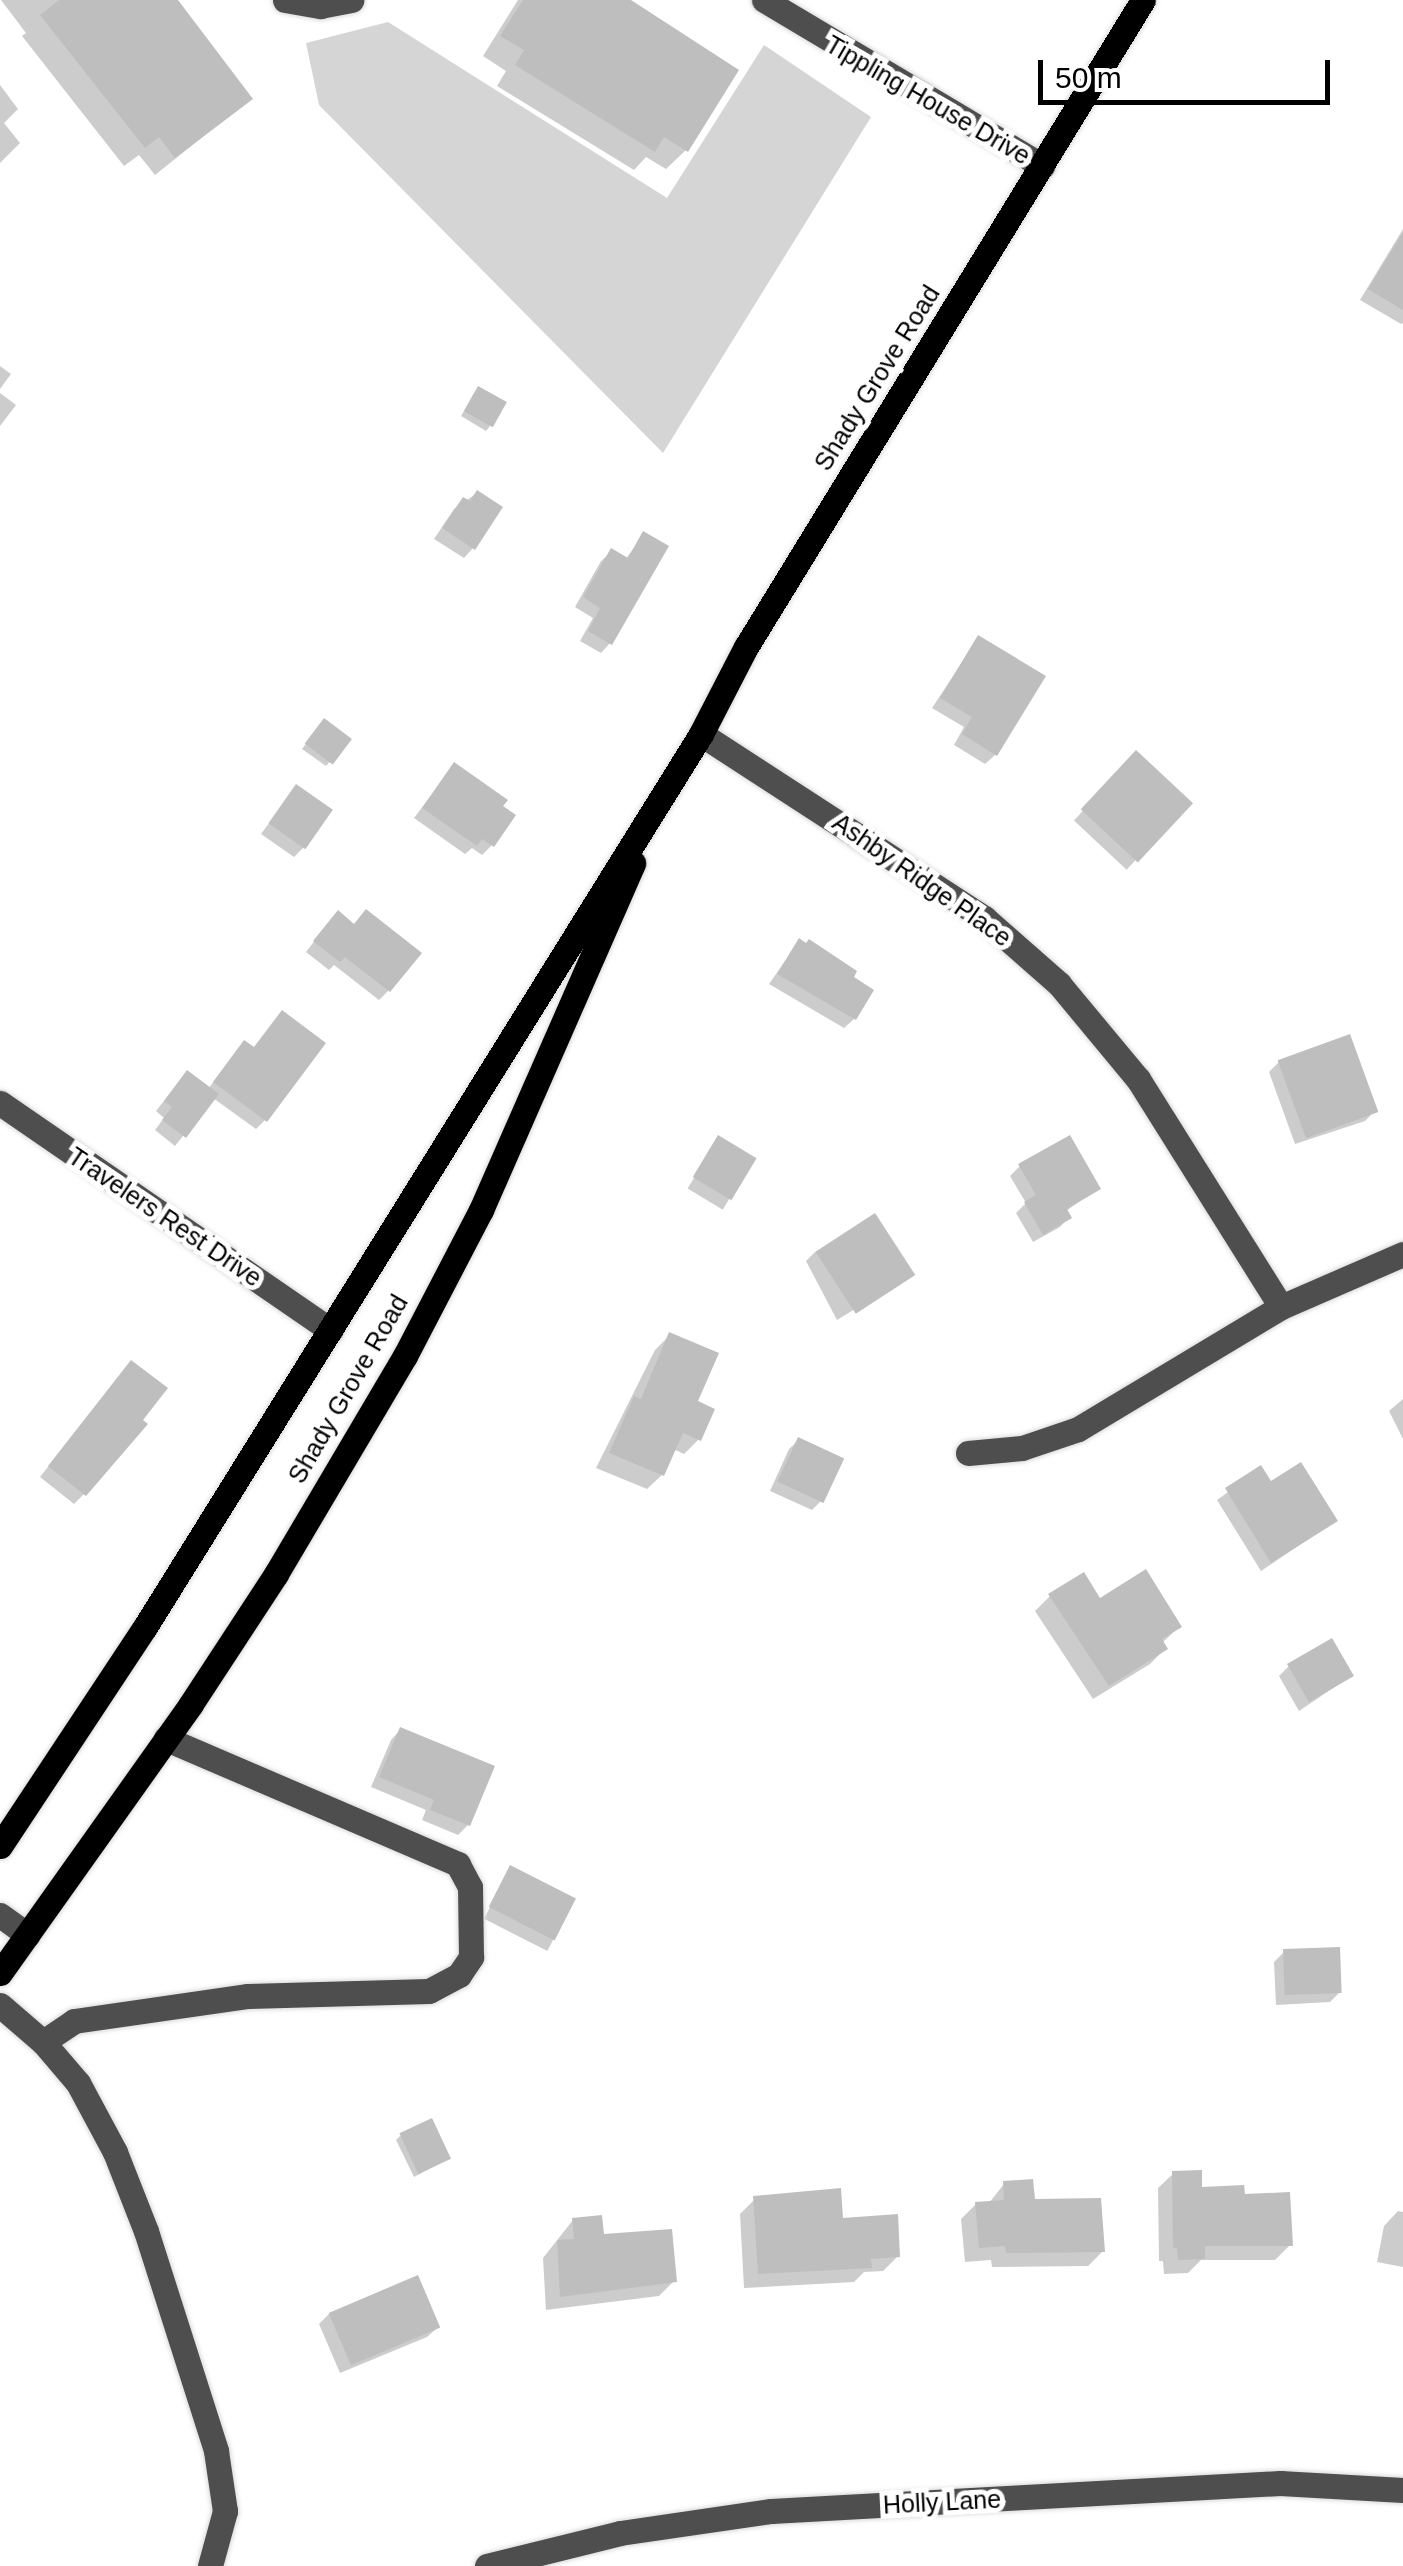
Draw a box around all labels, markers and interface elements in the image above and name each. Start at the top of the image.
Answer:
street label: Tippling House Drive [820,29,1036,171]
scale bar [1043,40,1336,102]
text: 50 m [1055,61,1122,94]
street label: Shady Grove Road [808,280,946,476]
street label: Ashby Ridge Place [827,807,1017,953]
street label: Travelers Rest Drive [63,1141,267,1293]
street label: Shady Grove Road [282,1289,414,1489]
street label: Holly Lane [882,2484,1002,2520]

